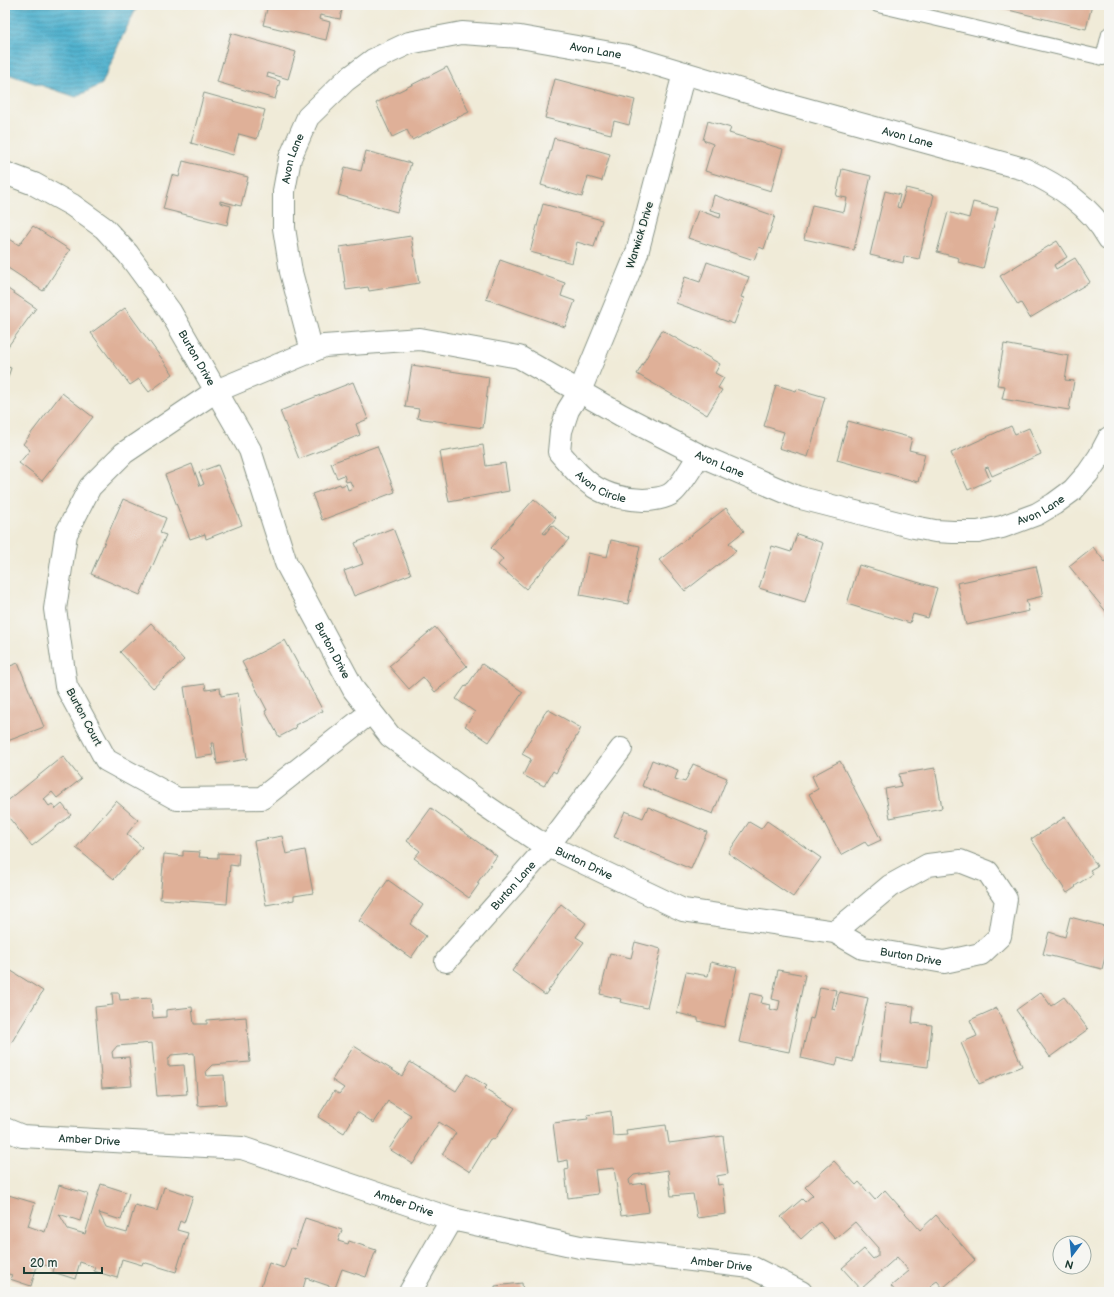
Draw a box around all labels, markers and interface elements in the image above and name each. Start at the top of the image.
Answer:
street label: Avon Lane [569,39,623,61]
street label: Avon Lane [881,124,935,150]
street label: Avon Lane [279,131,307,185]
street label: Warwick Drive [624,199,657,270]
street label: Burton Drive [176,328,218,388]
street label: Avon Lane [693,448,747,480]
street label: Avon Circle [573,468,628,505]
street label: Avon Lane [1015,492,1067,527]
street label: Burton Drive [312,620,353,681]
street label: Burton Court [63,686,105,749]
street label: Burton Drive [553,844,615,882]
street label: Burton Lane [488,858,539,913]
street label: Burton Drive [879,945,943,968]
street label: Amber Drive [58,1132,121,1148]
street label: Amber Drive [373,1187,436,1219]
north arrow [1052,1235,1092,1275]
scale bar [24,1249,102,1275]
street label: Amber Drive [690,1254,753,1274]
text: 20 m [30,1256,57,1271]
text: N [1064,1257,1075,1272]

